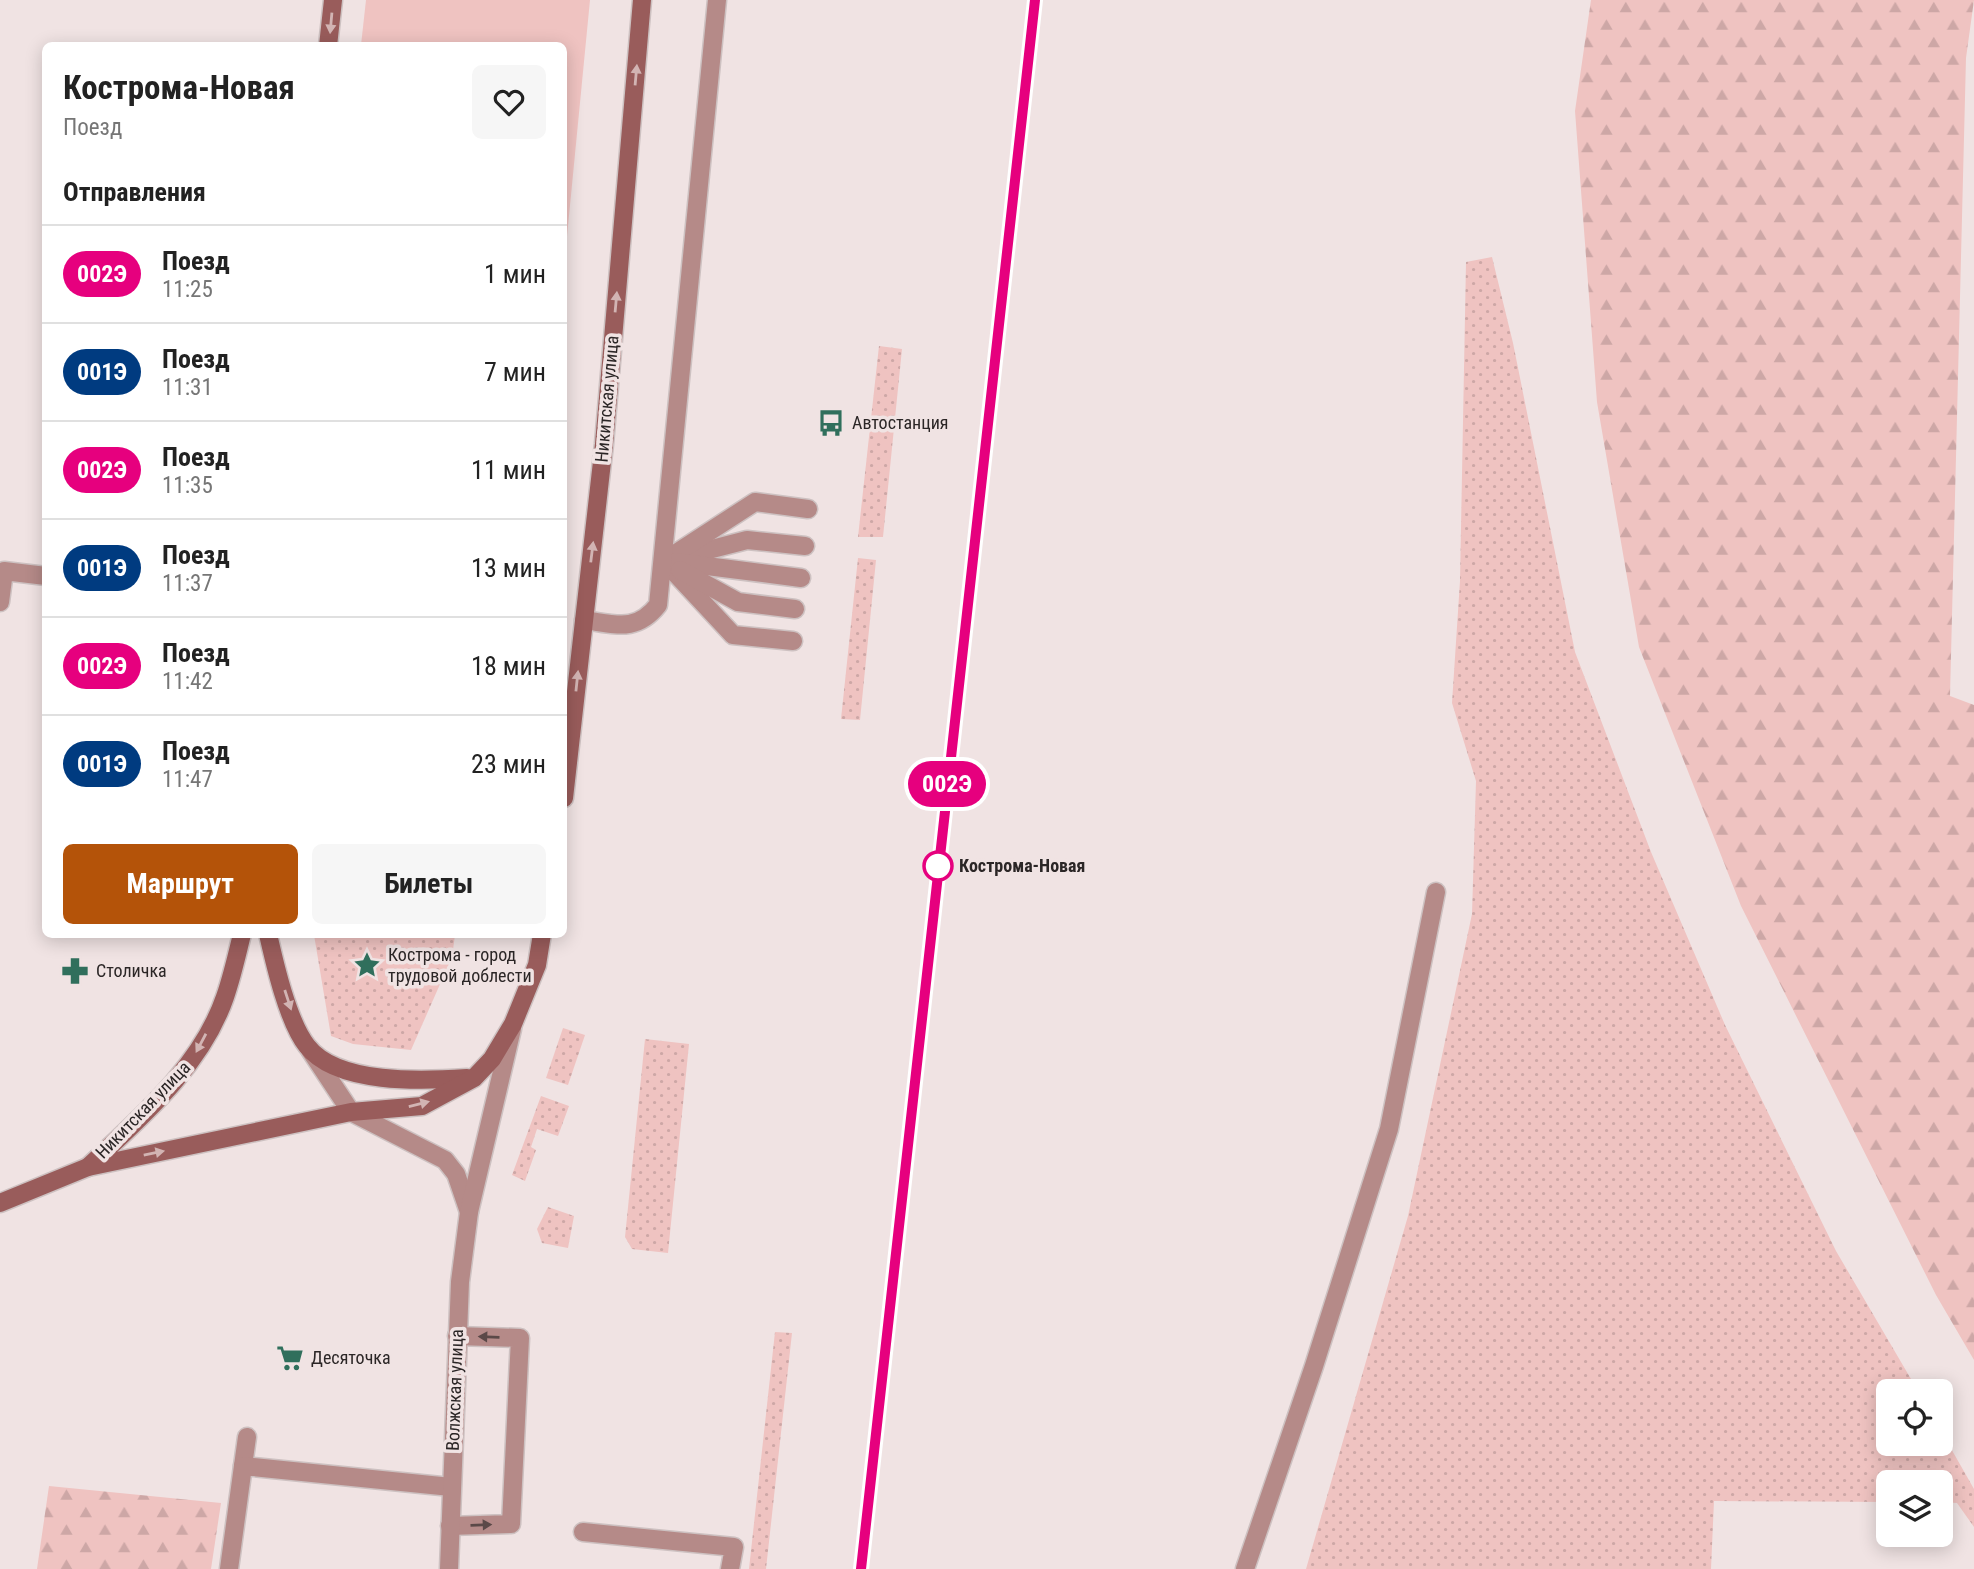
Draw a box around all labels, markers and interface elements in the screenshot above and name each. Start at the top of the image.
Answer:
one-way arrow [325,12,336,34]
one-way arrow [631,64,642,86]
button: heart [472,65,546,139]
text: Кострома-Новая [63,68,295,107]
text: Поезд [63,114,122,141]
text: Отправления [63,177,206,207]
text: Поезд [162,246,230,276]
text: 1 мин [484,259,546,289]
text: 002Э [77,260,127,288]
text: 11:25 [162,276,213,303]
one-way arrow [611,290,622,312]
street label: Никитская улица [591,335,622,463]
text: Поезд [162,344,230,374]
text: 7 мин [484,357,546,387]
text: 001Э [77,358,127,386]
text: 11:31 [162,374,213,401]
bus stop icon: Автостанция [816,408,846,438]
place label: Автостанция [852,412,949,433]
text: Поезд [162,442,230,472]
text: 11 мин [471,455,546,485]
text: 002Э [77,456,127,484]
text: 11:35 [162,472,213,499]
text: Поезд [162,540,230,570]
one-way arrow [586,541,597,563]
text: 13 мин [471,553,546,583]
text: 001Э [77,554,127,582]
text: 11:37 [162,570,213,597]
text: Поезд [162,638,230,668]
text: 18 мин [471,651,546,681]
text: 002Э [77,652,127,680]
text: 11:42 [162,668,213,695]
one-way arrow [572,670,583,692]
text: Поезд [162,736,230,766]
text: 23 мин [471,749,546,779]
text: 001Э [77,750,127,778]
line badge: 002Э [898,761,996,807]
text: 11:47 [162,766,213,793]
text: 002Э [922,770,972,798]
button: Маршрут [63,844,298,924]
button: Билеты [312,844,546,924]
marker: Кострома-Новая [923,851,953,881]
place label: Кострома-Новая [959,855,1085,876]
place label: Кострома - город трудовой доблести [388,944,532,986]
place icon: Кострома - город трудовой доблести [352,950,382,980]
pharmacy icon: Столичка [60,956,90,986]
place label: Столичка [96,960,167,981]
one-way arrow [283,989,294,1010]
one-way arrow [195,1034,207,1053]
street label: Никитская улица [91,1057,194,1163]
one-way arrow [408,1098,430,1109]
one-way arrow [144,1148,166,1159]
street label: Волжская улица [442,1329,467,1451]
one-way arrow [477,1331,499,1342]
supermarket icon: Десяточка [275,1343,305,1373]
place label: Десяточка [311,1347,391,1368]
map controls [1876,1379,1953,1547]
button: locate [1876,1379,1953,1456]
button: layers [1876,1470,1953,1547]
one-way arrow [470,1520,492,1531]

